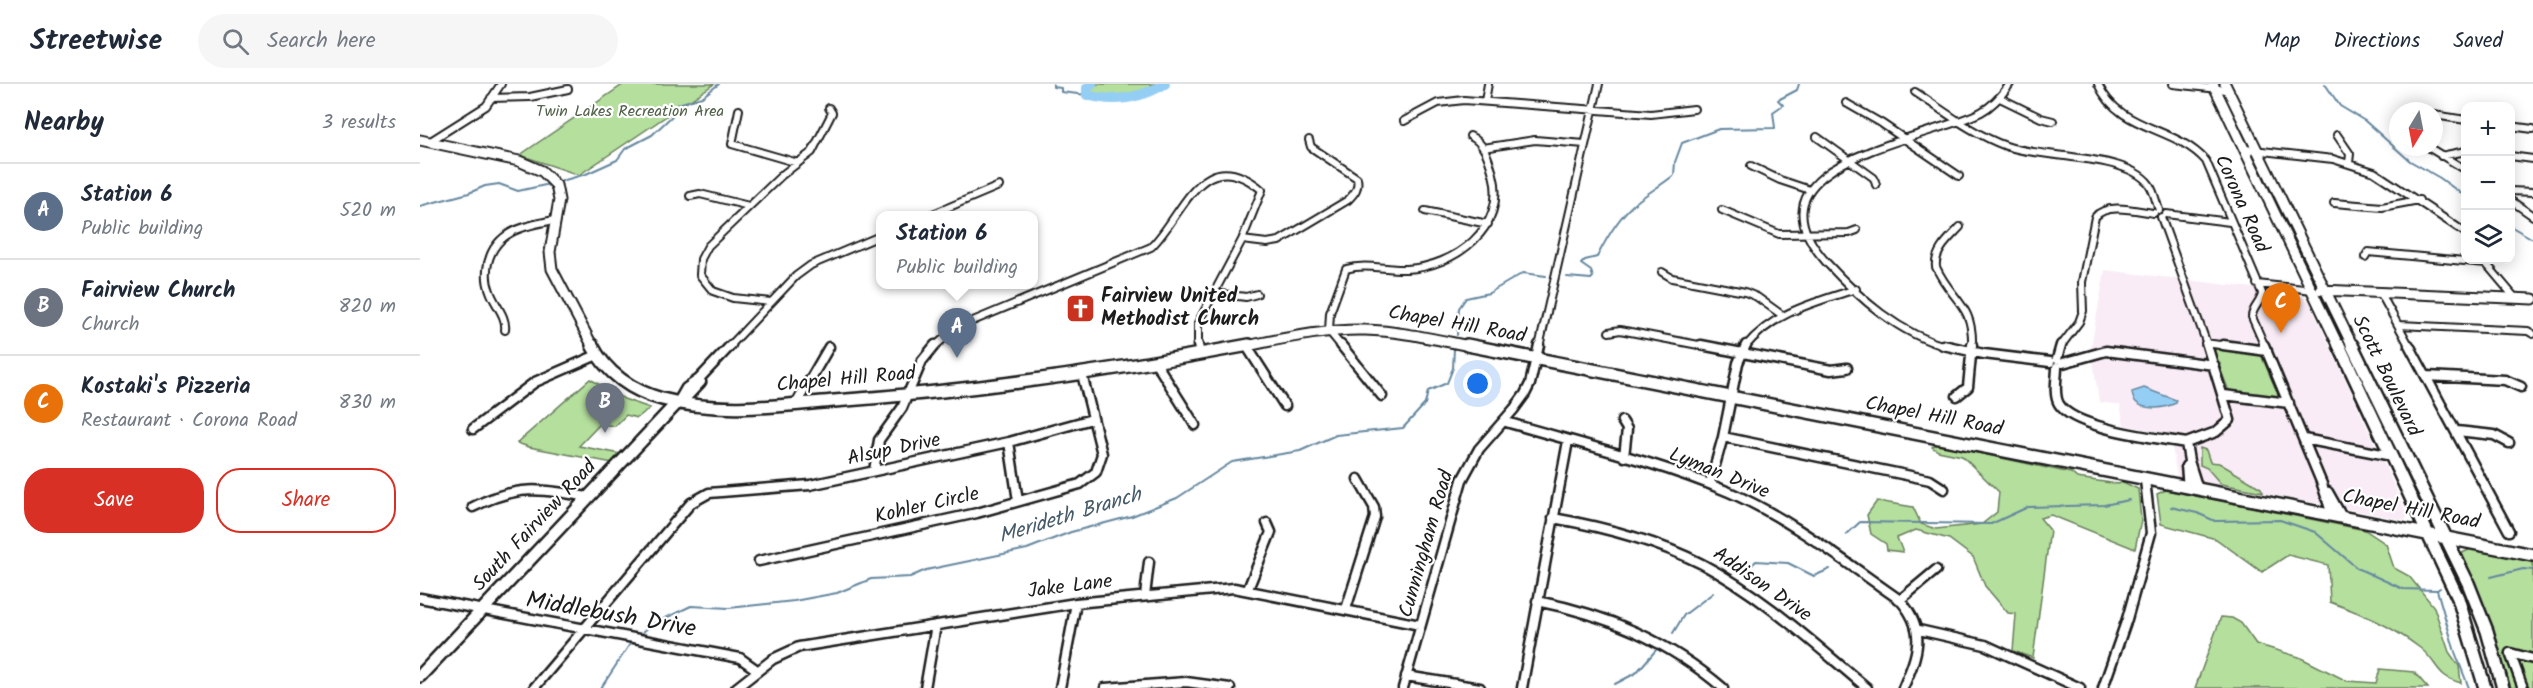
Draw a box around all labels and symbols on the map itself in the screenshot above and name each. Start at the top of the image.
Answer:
park label: Twin Lakes Recreation Area [536,99,724,124]
north arrow [2389,102,2443,156]
street label: Corona Road [2205,150,2277,259]
place label: Fairview United Methodist Church [1101,281,1259,336]
pin: C [2262,284,2300,333]
church icon: Fairview United Methodist Church [1064,292,1096,324]
street label: Chapel Hill Road [1385,297,1530,353]
pin: A [938,308,976,358]
street label: Scott Boulevard [2343,310,2430,443]
street label: Chapel Hill Road [775,358,918,402]
your location [1463,369,1492,398]
pin: B [586,384,624,433]
street label: Chapel Hill Road [1862,388,2007,446]
street label: Alsup Drive [844,425,944,475]
street label: Lyman Drive [1664,439,1774,509]
street label: South Fairview Road [465,452,606,599]
street label: Cunningham Road [1391,466,1464,621]
street label: Kohler Circle [872,478,982,534]
water label: Merideth Branch [995,478,1147,553]
street label: Chapel Hill Road [2339,481,2484,539]
street label: Addison Drive [1706,539,1818,631]
street label: Jake Lane [1026,566,1114,608]
street label: Middlebush Drive [523,581,699,649]

